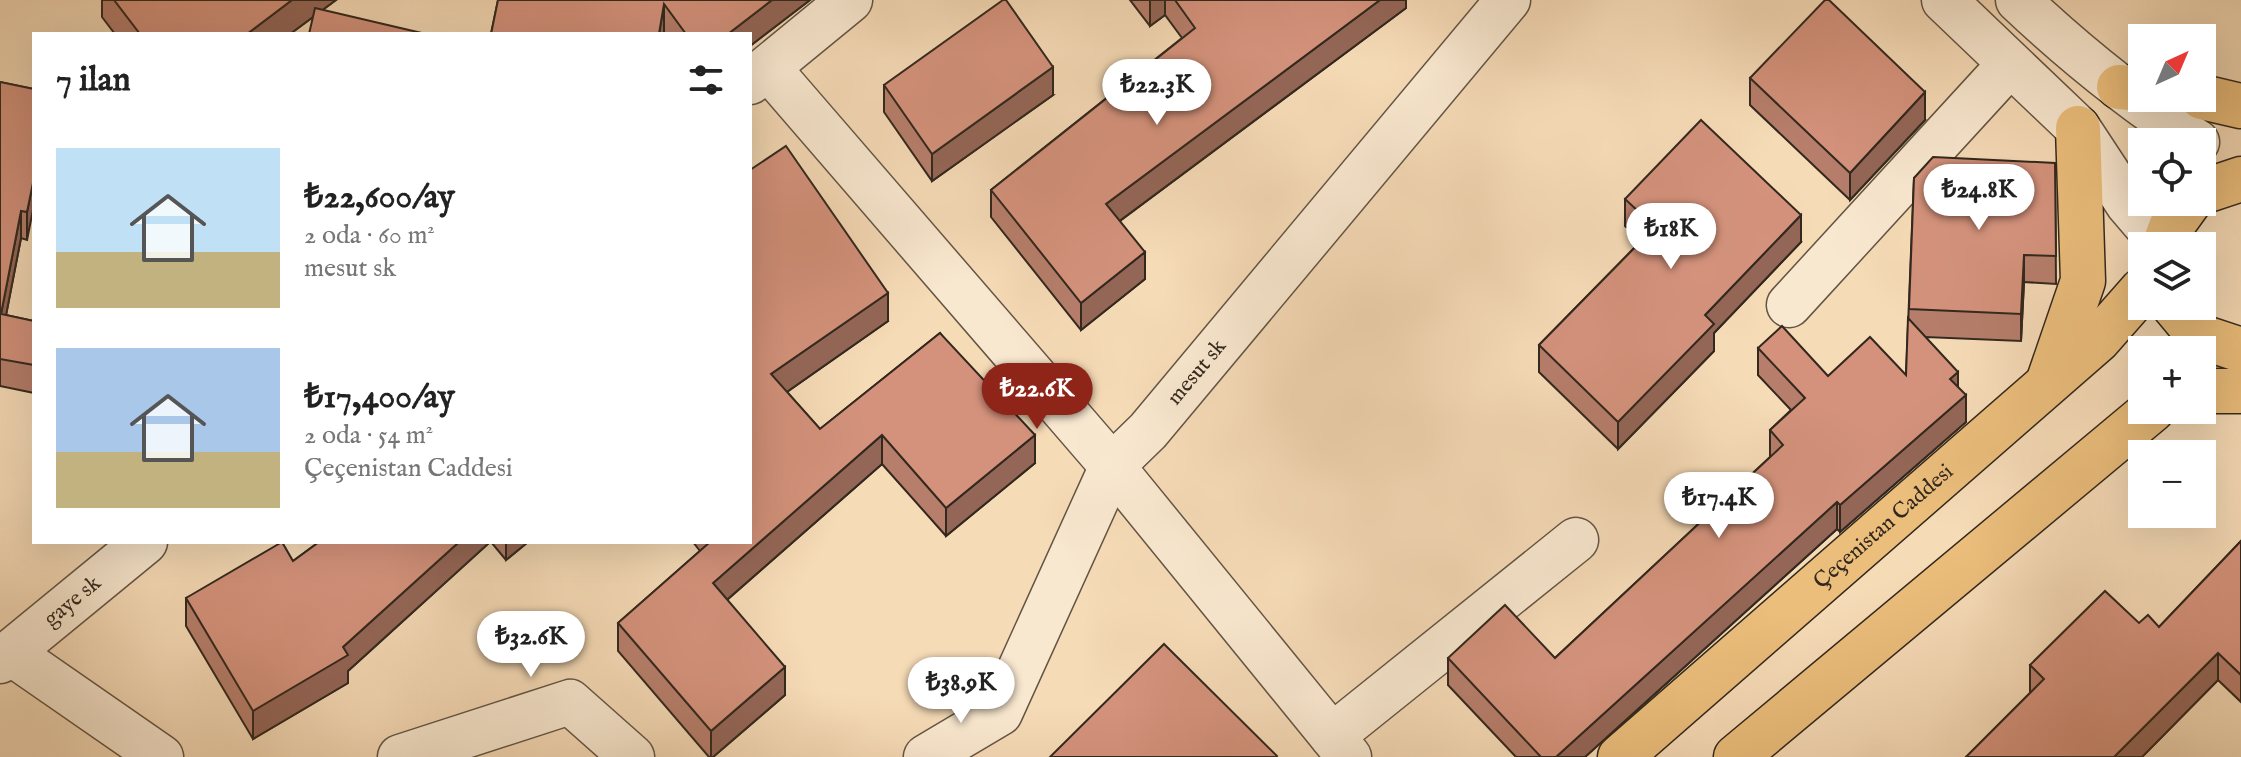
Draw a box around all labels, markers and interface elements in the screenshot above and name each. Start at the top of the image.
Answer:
north arrow [2128,24,2216,112]
map controls [2128,24,2216,528]
icon: filters [684,58,728,102]
text: 7 ilan [56,59,131,102]
pin: ₺22.3K [1092,59,1222,127]
text: ₺22.3K [1120,68,1194,101]
button: locate [2128,128,2216,216]
pin: ₺24.8K [1914,164,2044,232]
text: ₺24.8K [1942,173,2016,206]
text: ₺22,600/ay [304,176,455,219]
icon: home [120,180,216,276]
pin: ₺18K [1624,203,1718,271]
text: ₺18K [1644,212,1698,245]
text: 2 oda · 60 m² [304,219,435,252]
button: layers [2128,232,2216,320]
text: mesut sk [304,252,396,285]
street label: mesut sk [1161,333,1233,411]
button: + [2128,336,2216,424]
pin: ₺22.6K [972,363,1102,431]
text: ₺22.6K [1000,372,1074,405]
text: ₺17,400/ay [304,376,455,419]
icon: home [120,380,216,476]
text: 2 oda · 54 m² [304,419,433,452]
button: − [2128,440,2216,528]
text: Çeçenistan Caddesi [304,452,513,485]
street label: Çeçenistan Caddesi [1808,458,1960,596]
pin: ₺17.4K [1654,472,1784,540]
text: ₺17.4K [1682,481,1756,514]
street label: gaye sk [38,569,107,633]
pin: ₺32.6K [466,611,596,679]
text: ₺32.6K [495,620,567,653]
pin: ₺38.9K [896,657,1026,725]
text: ₺38.9K [926,666,996,699]

